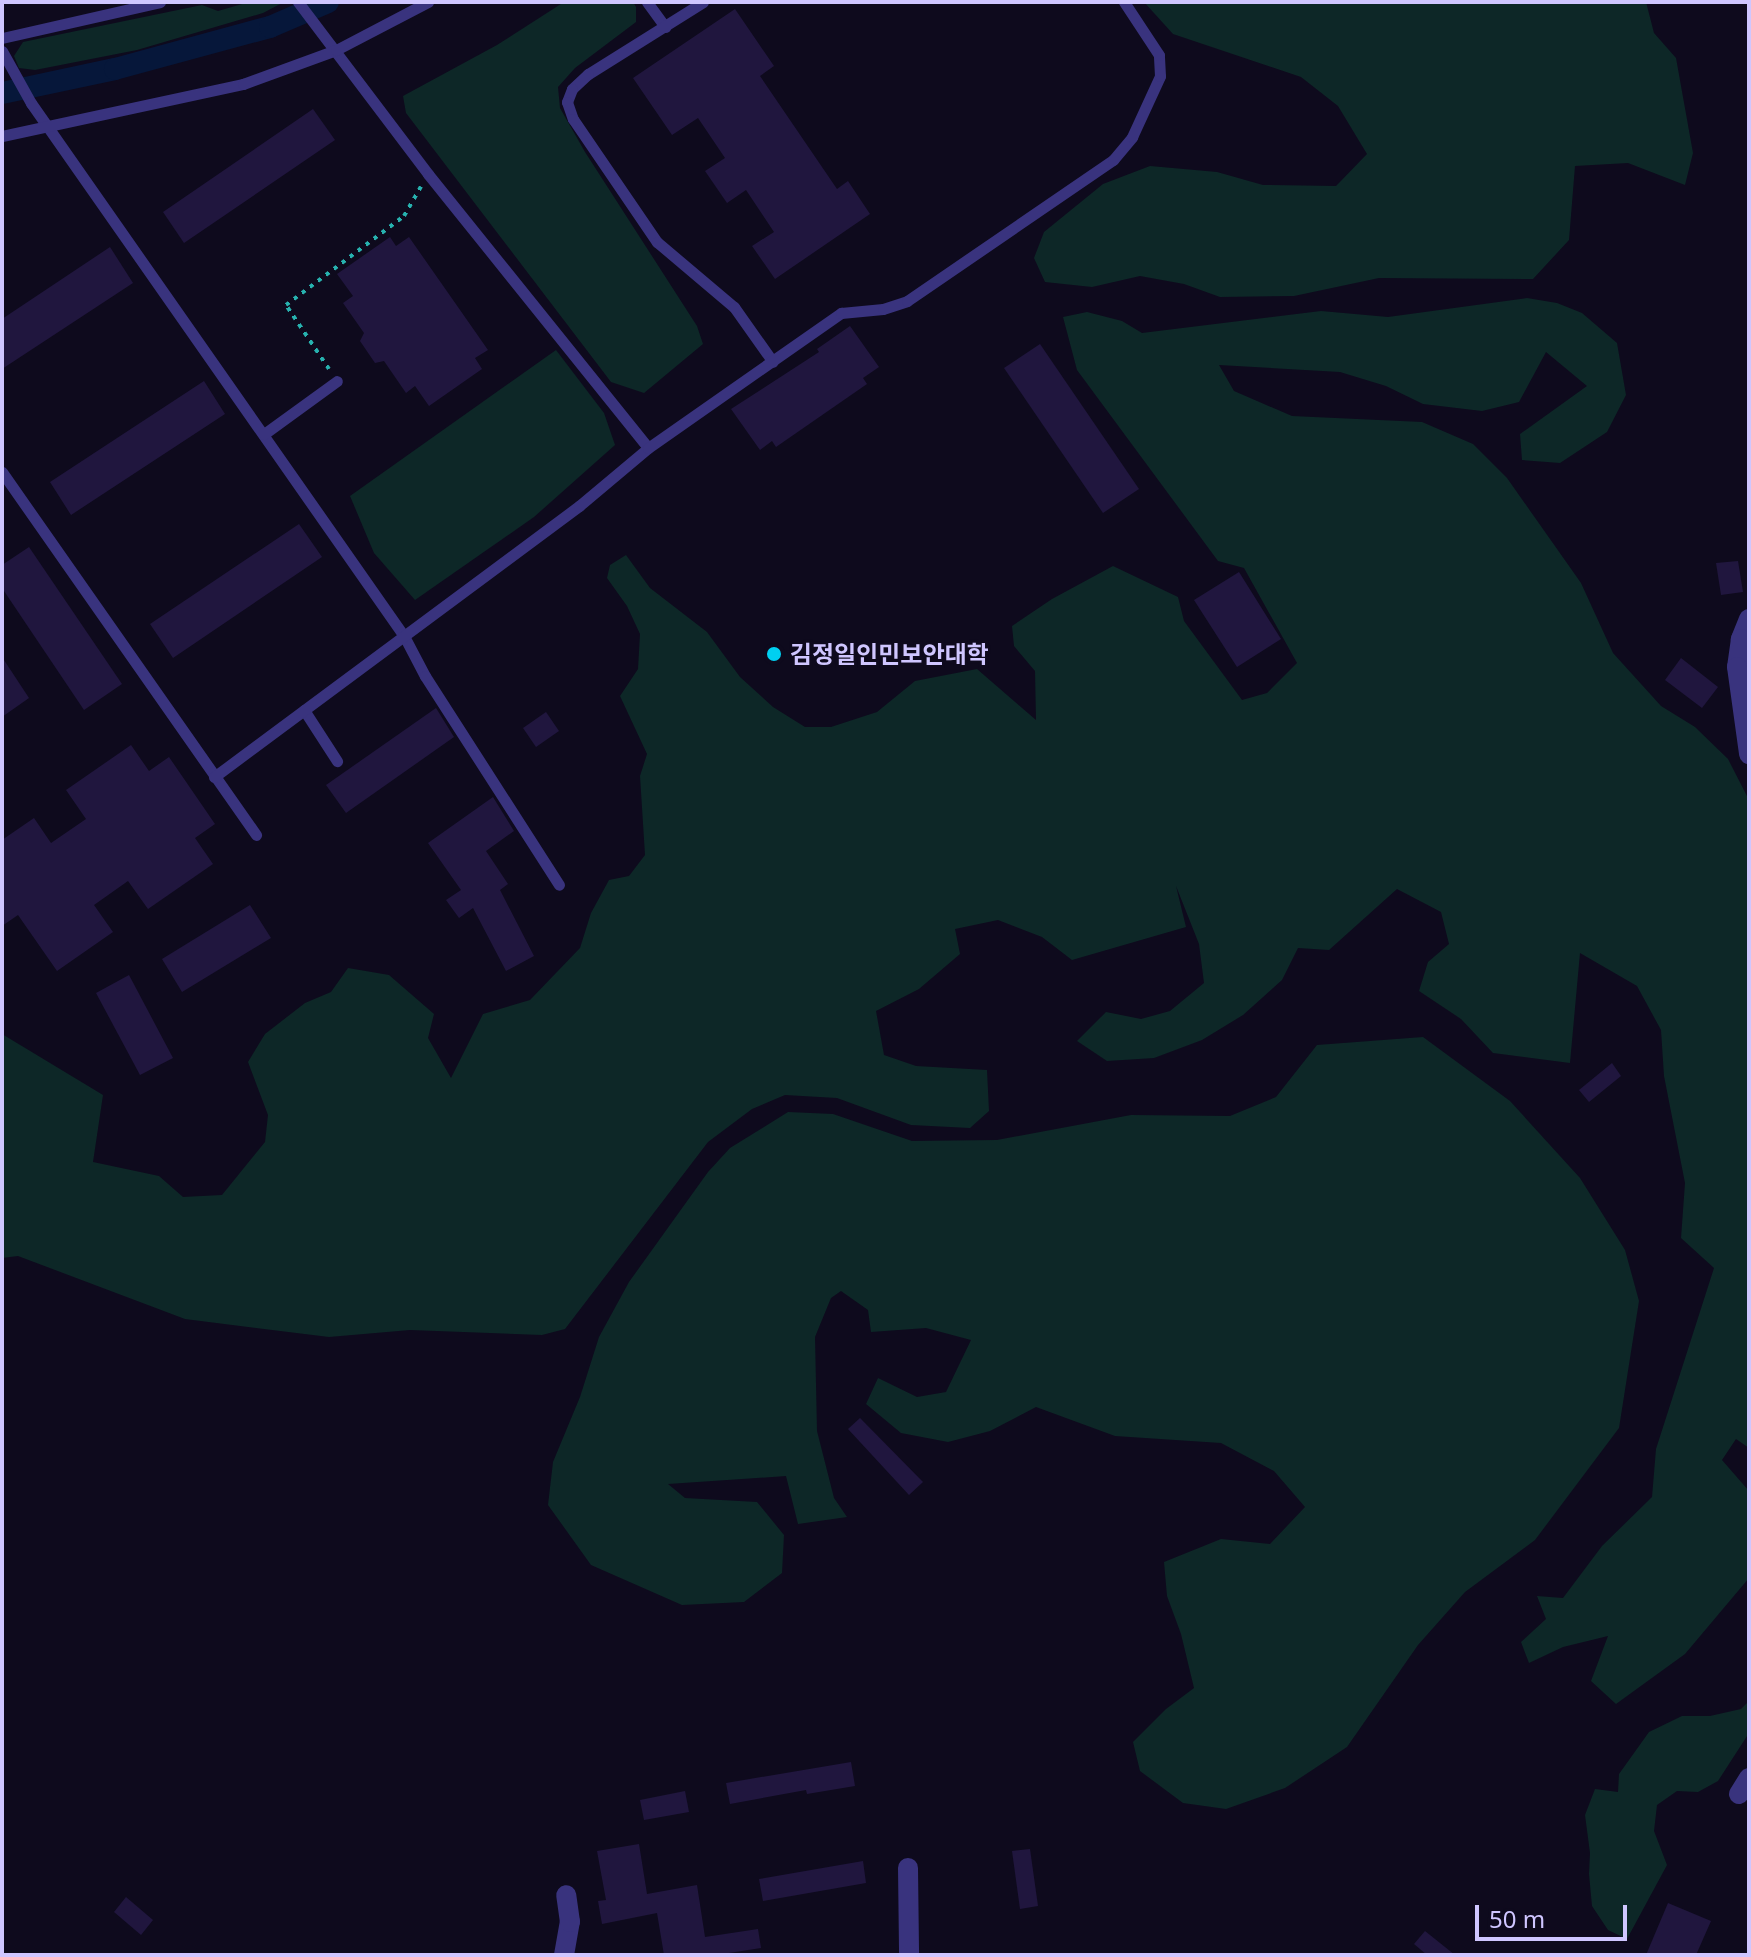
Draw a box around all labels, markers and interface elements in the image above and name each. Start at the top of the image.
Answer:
place label: 김정일인민보안대학 [790,640,989,668]
marker: 김정일인민보안대학 [765,645,783,663]
scale bar [1479,1889,1631,1939]
text: 50 m [1489,1902,1545,1935]

